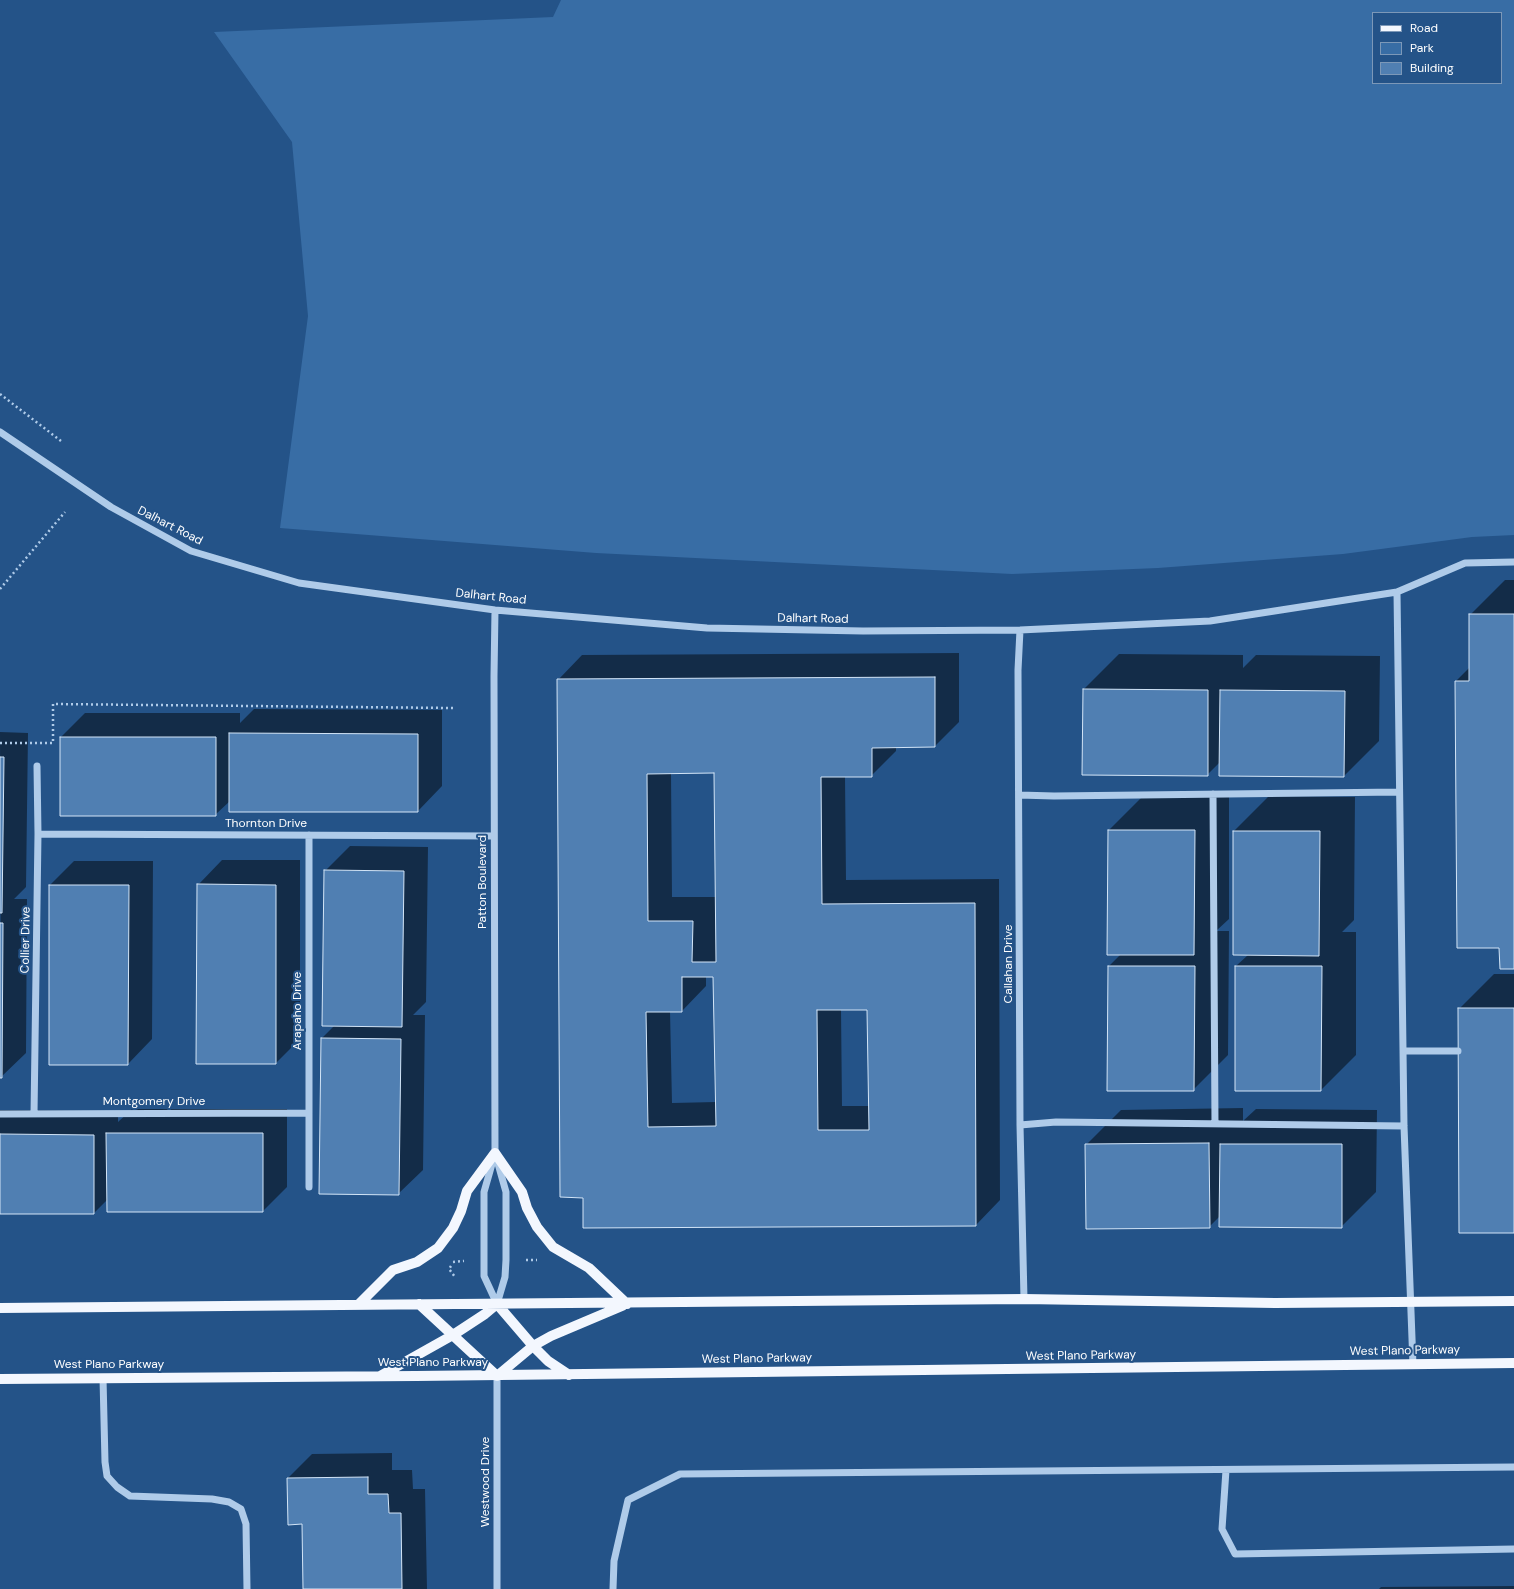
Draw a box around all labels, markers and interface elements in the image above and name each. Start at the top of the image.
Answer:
legend [1372,12,1502,84]
text: Road [1410,20,1438,36]
text: Park [1410,40,1434,56]
text: Building [1410,60,1454,76]
street label: Dalhart Road [135,503,205,549]
street label: Dalhart Road [455,586,527,608]
street label: Dalhart Road [777,611,849,627]
street label: Thornton Drive [225,817,307,831]
street label: Patton Boulevard [476,835,490,929]
street label: Collier Drive [18,906,34,974]
street label: Callahan Drive [1002,925,1016,1003]
street label: Arapaho Drive [291,972,305,1050]
street label: Montgomery Drive [103,1095,205,1109]
street label: West Plano Parkway [1350,1343,1460,1359]
street label: West Plano Parkway [1026,1348,1136,1364]
street label: West Plano Parkway [702,1351,812,1367]
street label: West Plano Parkway [378,1356,488,1370]
street label: West Plano Parkway [54,1358,164,1372]
street label: Westwood Drive [479,1437,493,1527]

